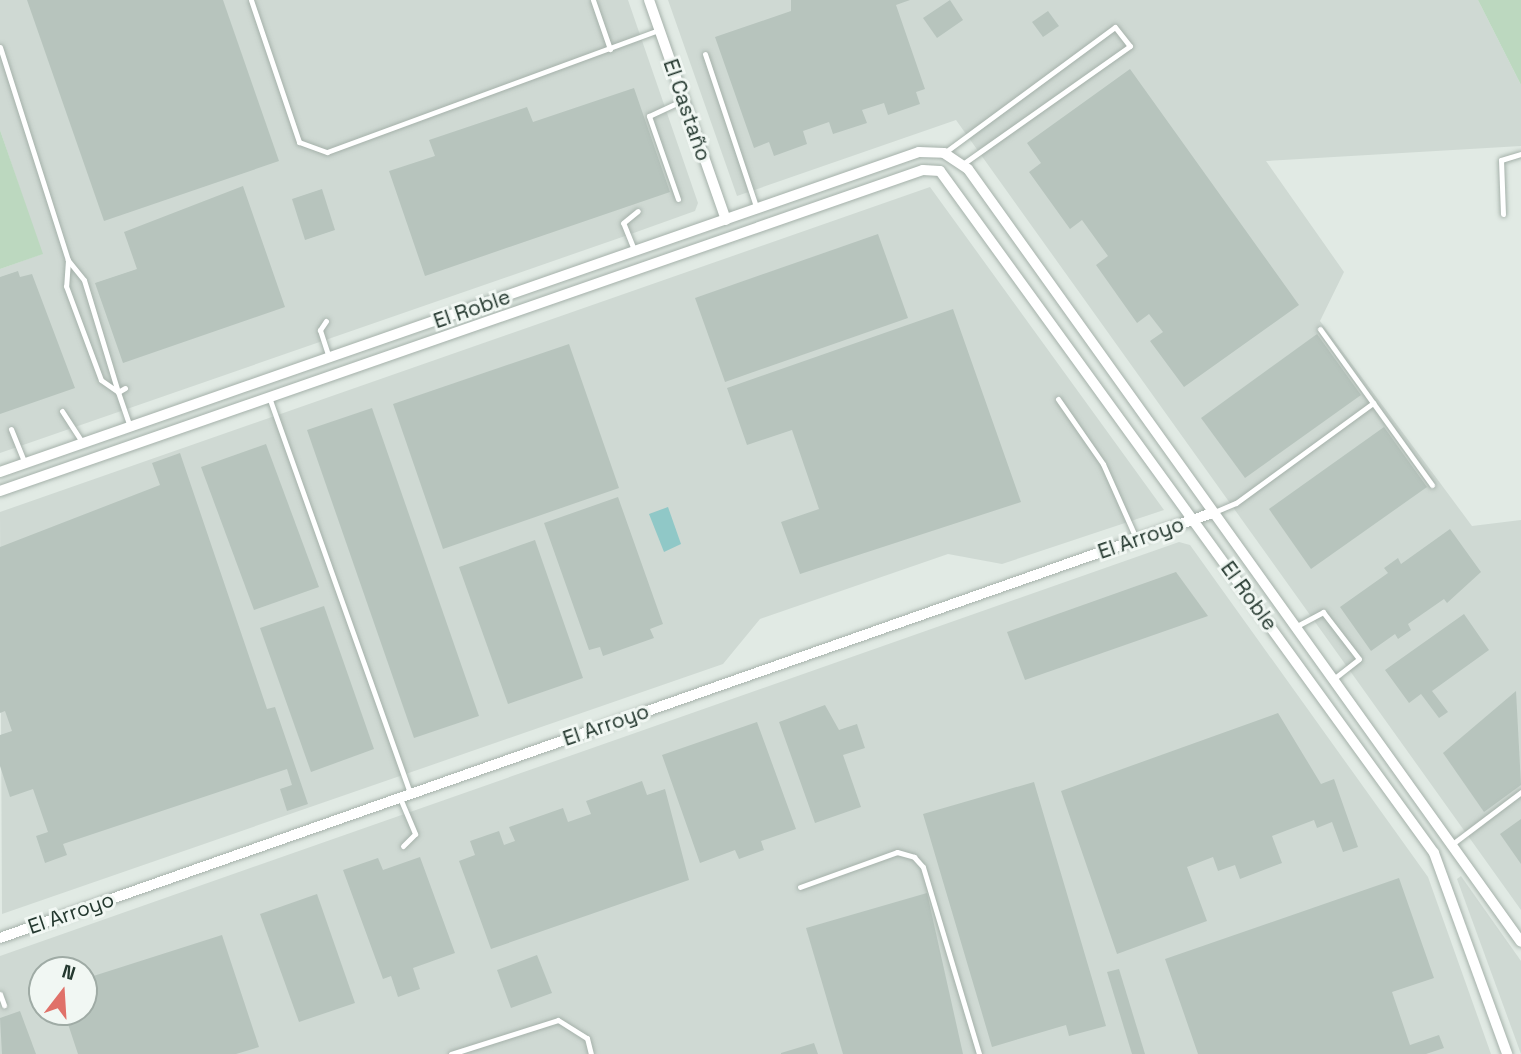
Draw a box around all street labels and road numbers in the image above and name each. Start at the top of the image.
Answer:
street label: El Castaño [658,56,716,164]
street label: El Roble [430,284,514,334]
street label: El Arroyo [1094,511,1188,565]
street label: El Roble [1215,556,1283,636]
street label: El Arroyo [559,698,653,752]
street label: El Arroyo [24,886,118,940]

